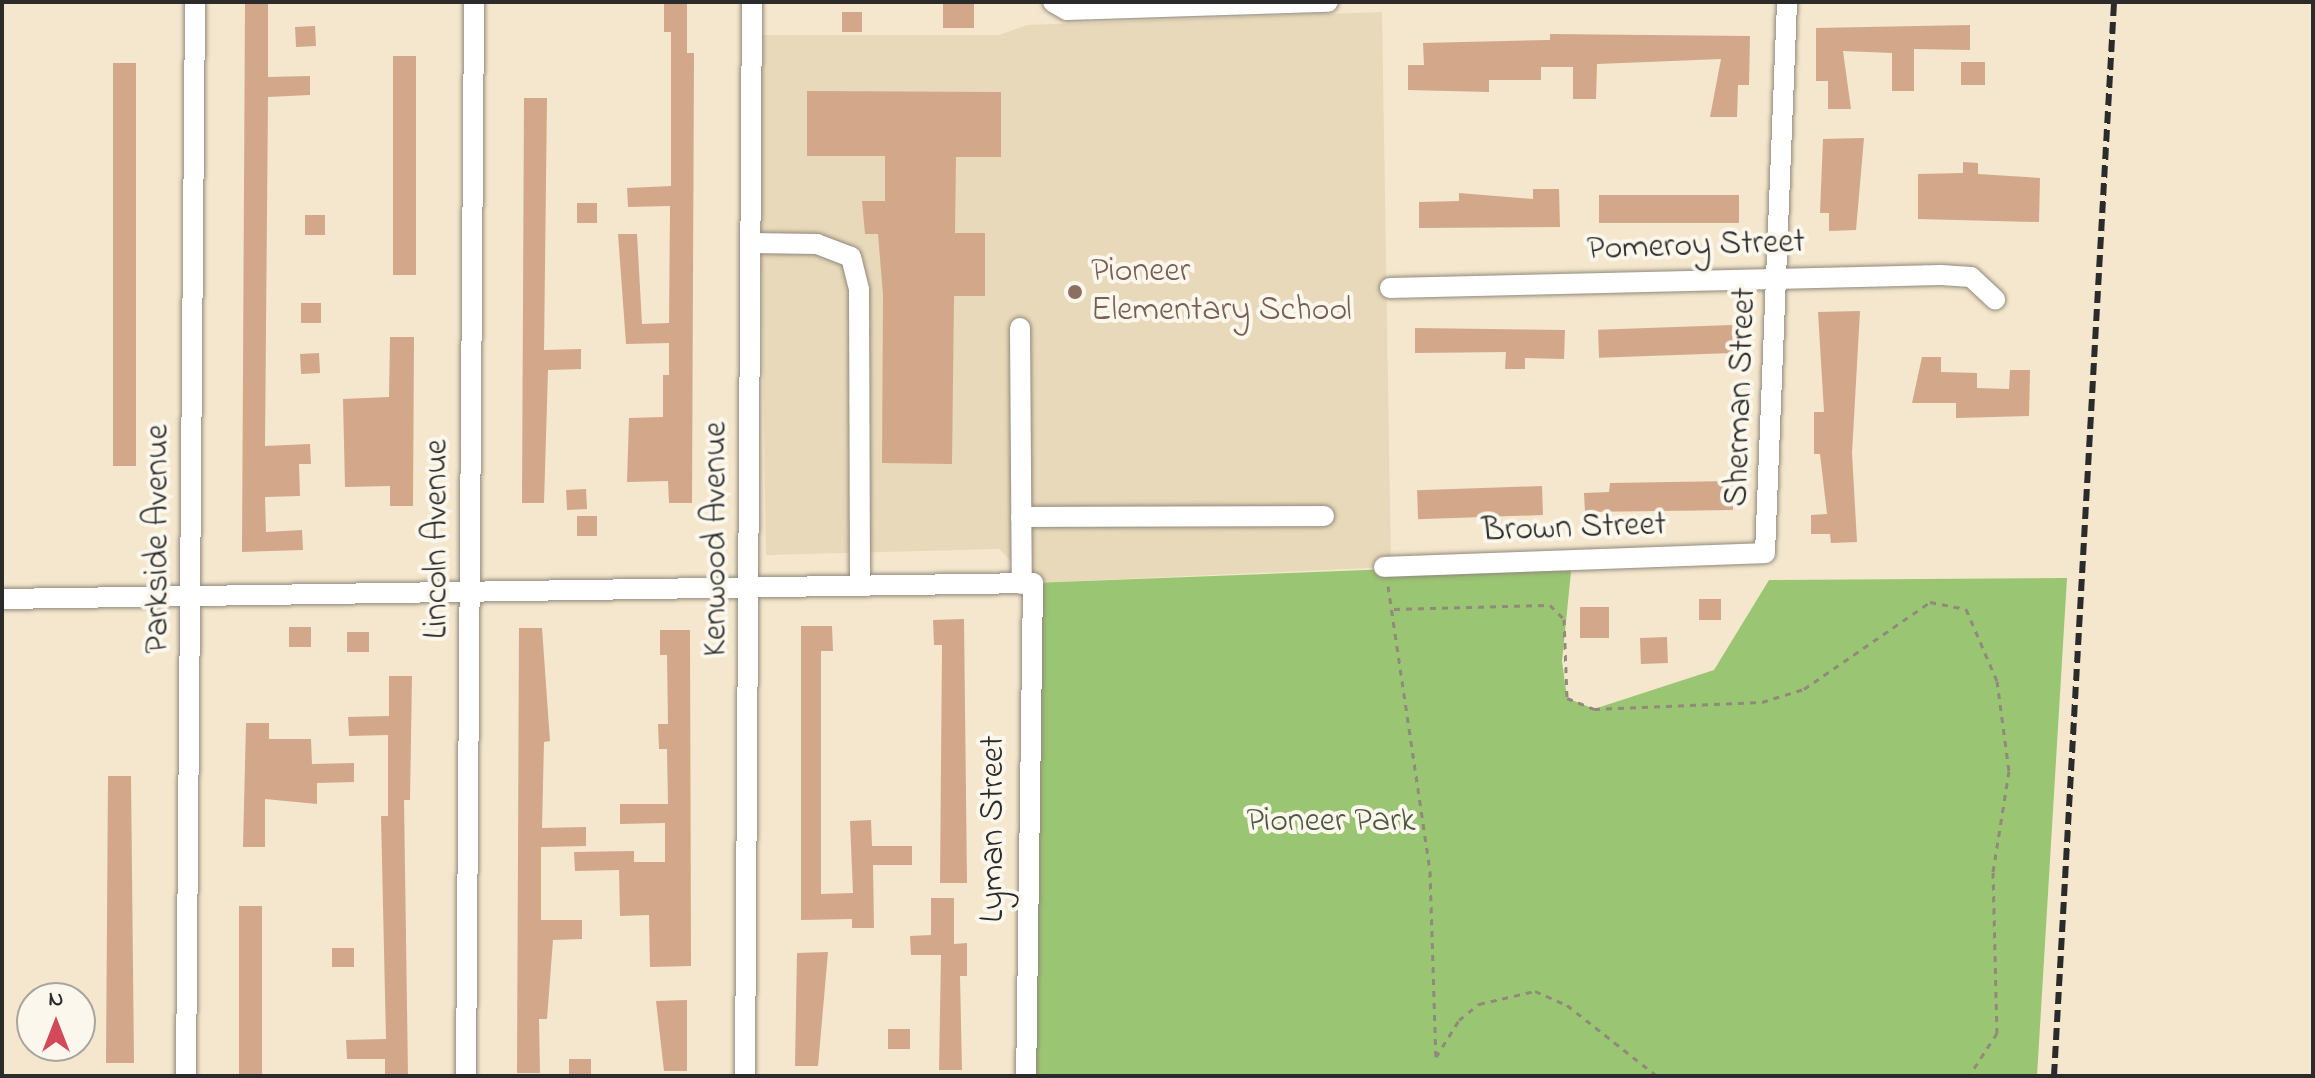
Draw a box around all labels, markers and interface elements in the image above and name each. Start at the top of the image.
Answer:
street label: Pomeroy Street [1586,223,1806,271]
place label: Pioneer Elementary School [1091,252,1352,332]
marker: Pioneer Elementary School [1066,283,1084,301]
street label: Sherman Street [1718,287,1766,507]
street label: Kenwood Avenue [697,421,737,657]
street label: Parkside Avenue [139,424,179,654]
street label: Lincoln Avenue [418,439,458,639]
street label: Brown Street [1481,505,1667,553]
street label: Lyman Street [975,735,1015,923]
park label: Pioneer Park [1246,803,1416,843]
north arrow [16,982,96,1062]
text: N [49,984,63,1016]

